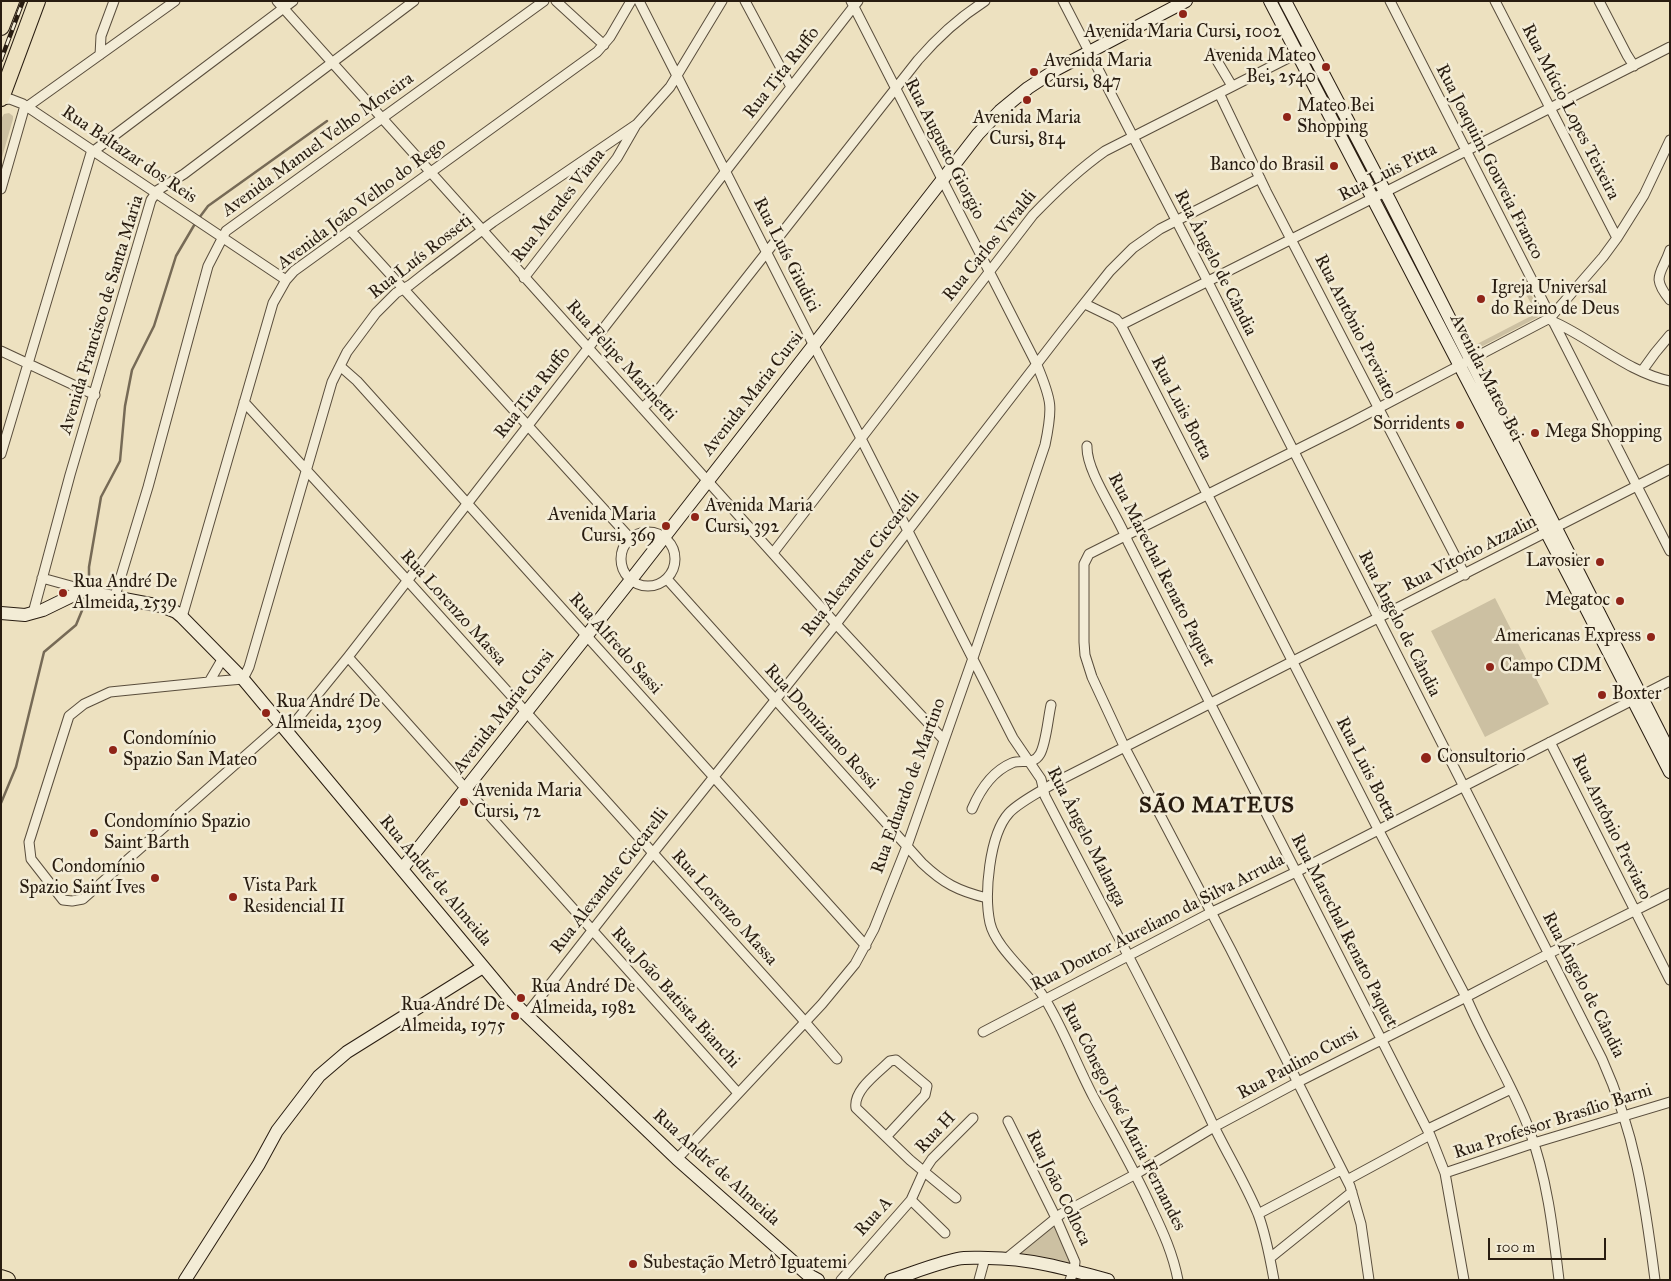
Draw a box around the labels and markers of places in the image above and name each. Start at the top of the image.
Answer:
marker: Avenida Maria Cursi, 1002 [1177,8,1189,20]
place label: Avenida Maria Cursi, 1002 [1084,22,1282,44]
place label: Avenida Mateo Bei, 2540 [1204,46,1316,88]
place label: Avenida Maria Cursi, 847 [1044,51,1152,94]
marker: Avenida Mateo Bei, 2540 [1320,61,1332,73]
marker: Avenida Maria Cursi, 847 [1028,66,1040,78]
marker: Avenida Maria Cursi, 814 [1021,94,1033,106]
place label: Mateo Bei Shopping [1297,96,1374,138]
place label: Avenida Maria Cursi, 814 [973,108,1081,150]
marker: Mateo Bei Shopping [1281,111,1293,123]
place label: Banco do Brasil [1209,155,1324,177]
marker: Banco do Brasil [1328,160,1340,172]
place label: Igreja Universal do Reino de Deus [1491,278,1619,320]
marker: Igreja Universal do Reino de Deus [1475,293,1487,305]
place label: Sorridents [1373,414,1450,436]
marker: Sorridents [1454,419,1466,431]
place label: Mega Shopping [1545,422,1661,444]
marker: Mega Shopping [1529,427,1541,439]
place label: Avenida Maria Cursi, 392 [705,496,813,538]
place label: Avenida Maria Cursi, 369 [548,505,656,548]
marker: Avenida Maria Cursi, 392 [689,511,701,523]
marker: Avenida Maria Cursi, 369 [660,520,672,532]
place label: Lavosier [1526,551,1590,573]
marker: Lavosier [1594,556,1606,568]
place label: Rua André De Almeida, 2539 [73,572,177,614]
marker: Rua André De Almeida, 2539 [57,587,69,599]
place label: Megatoc [1545,590,1610,612]
marker: Megatoc [1614,595,1626,607]
place label: Americanas Express [1495,626,1641,648]
marker: Americanas Express [1645,631,1657,643]
place label: Campo CDM [1500,656,1602,678]
marker: Campo CDM [1484,661,1496,673]
place label: Boxter [1612,684,1662,706]
marker: Boxter [1596,689,1608,701]
place label: Rua André De Almeida, 2309 [276,692,382,734]
marker: Rua André De Almeida, 2309 [260,707,272,719]
place label: Condomínio Spazio San Mateo [123,729,257,772]
marker: Condomínio Spazio San Mateo [107,744,119,756]
place label: Consultorio [1437,747,1526,769]
marker: Consultorio [1419,751,1433,765]
place label: Avenida Maria Cursi, 72 [474,781,582,824]
marker: Avenida Maria Cursi, 72 [458,796,470,808]
place label: Condomínio Spazio Saint Barth [104,812,251,854]
marker: Condomínio Spazio Saint Barth [88,827,100,839]
place label: Condomínio Spazio Saint Ives [19,857,145,900]
marker: Condomínio Spazio Saint Ives [149,872,161,884]
place label: Vista Park Residencial II [243,876,345,919]
marker: Vista Park Residencial II [227,891,239,903]
place label: Rua André De Almeida, 1982 [531,977,636,1020]
marker: Rua André De Almeida, 1982 [515,992,527,1004]
place label: Rua André De Almeida, 1975 [400,995,505,1038]
marker: Rua André De Almeida, 1975 [509,1010,521,1022]
place label: Subestação Metrô Iguatemi [643,1253,847,1275]
marker: Subestação Metrô Iguatemi [627,1258,639,1270]

